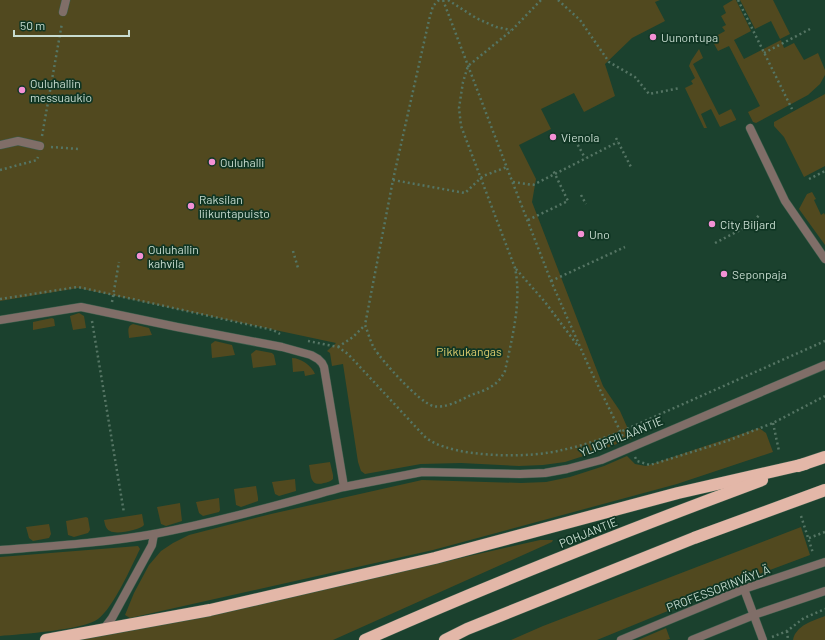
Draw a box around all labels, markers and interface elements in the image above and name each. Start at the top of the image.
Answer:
scale bar [14,12,129,38]
text: 50 m [20,18,45,32]
place label: Uunontupa [661,30,718,44]
marker: Uunontupa [648,32,658,42]
place label: Ouluhallin messuaukio [30,76,92,104]
marker: Ouluhallin messuaukio [17,85,27,95]
place label: Vienola [561,130,599,144]
marker: Vienola [548,132,558,142]
place label: Ouluhalli [220,155,264,169]
marker: Ouluhalli [207,157,217,167]
place label: Raksilan liikuntapuisto [199,192,270,220]
marker: Raksilan liikuntapuisto [186,201,196,211]
place label: City Biljard [720,217,776,231]
marker: City Biljard [707,219,717,229]
place label: Uno [589,227,610,241]
marker: Uno [576,229,586,239]
place label: Ouluhallin kahvila [148,242,199,270]
marker: Ouluhallin kahvila [135,251,145,261]
place label: Seponpaja [732,267,787,281]
marker: Seponpaja [719,269,729,279]
park label: Pikkukangas [436,344,502,358]
street label: YLIOPPILAANTIE [577,413,665,459]
street label: POHJANTIE [557,514,619,550]
street label: PROFESSORINVÄYLÄ [664,562,772,614]

